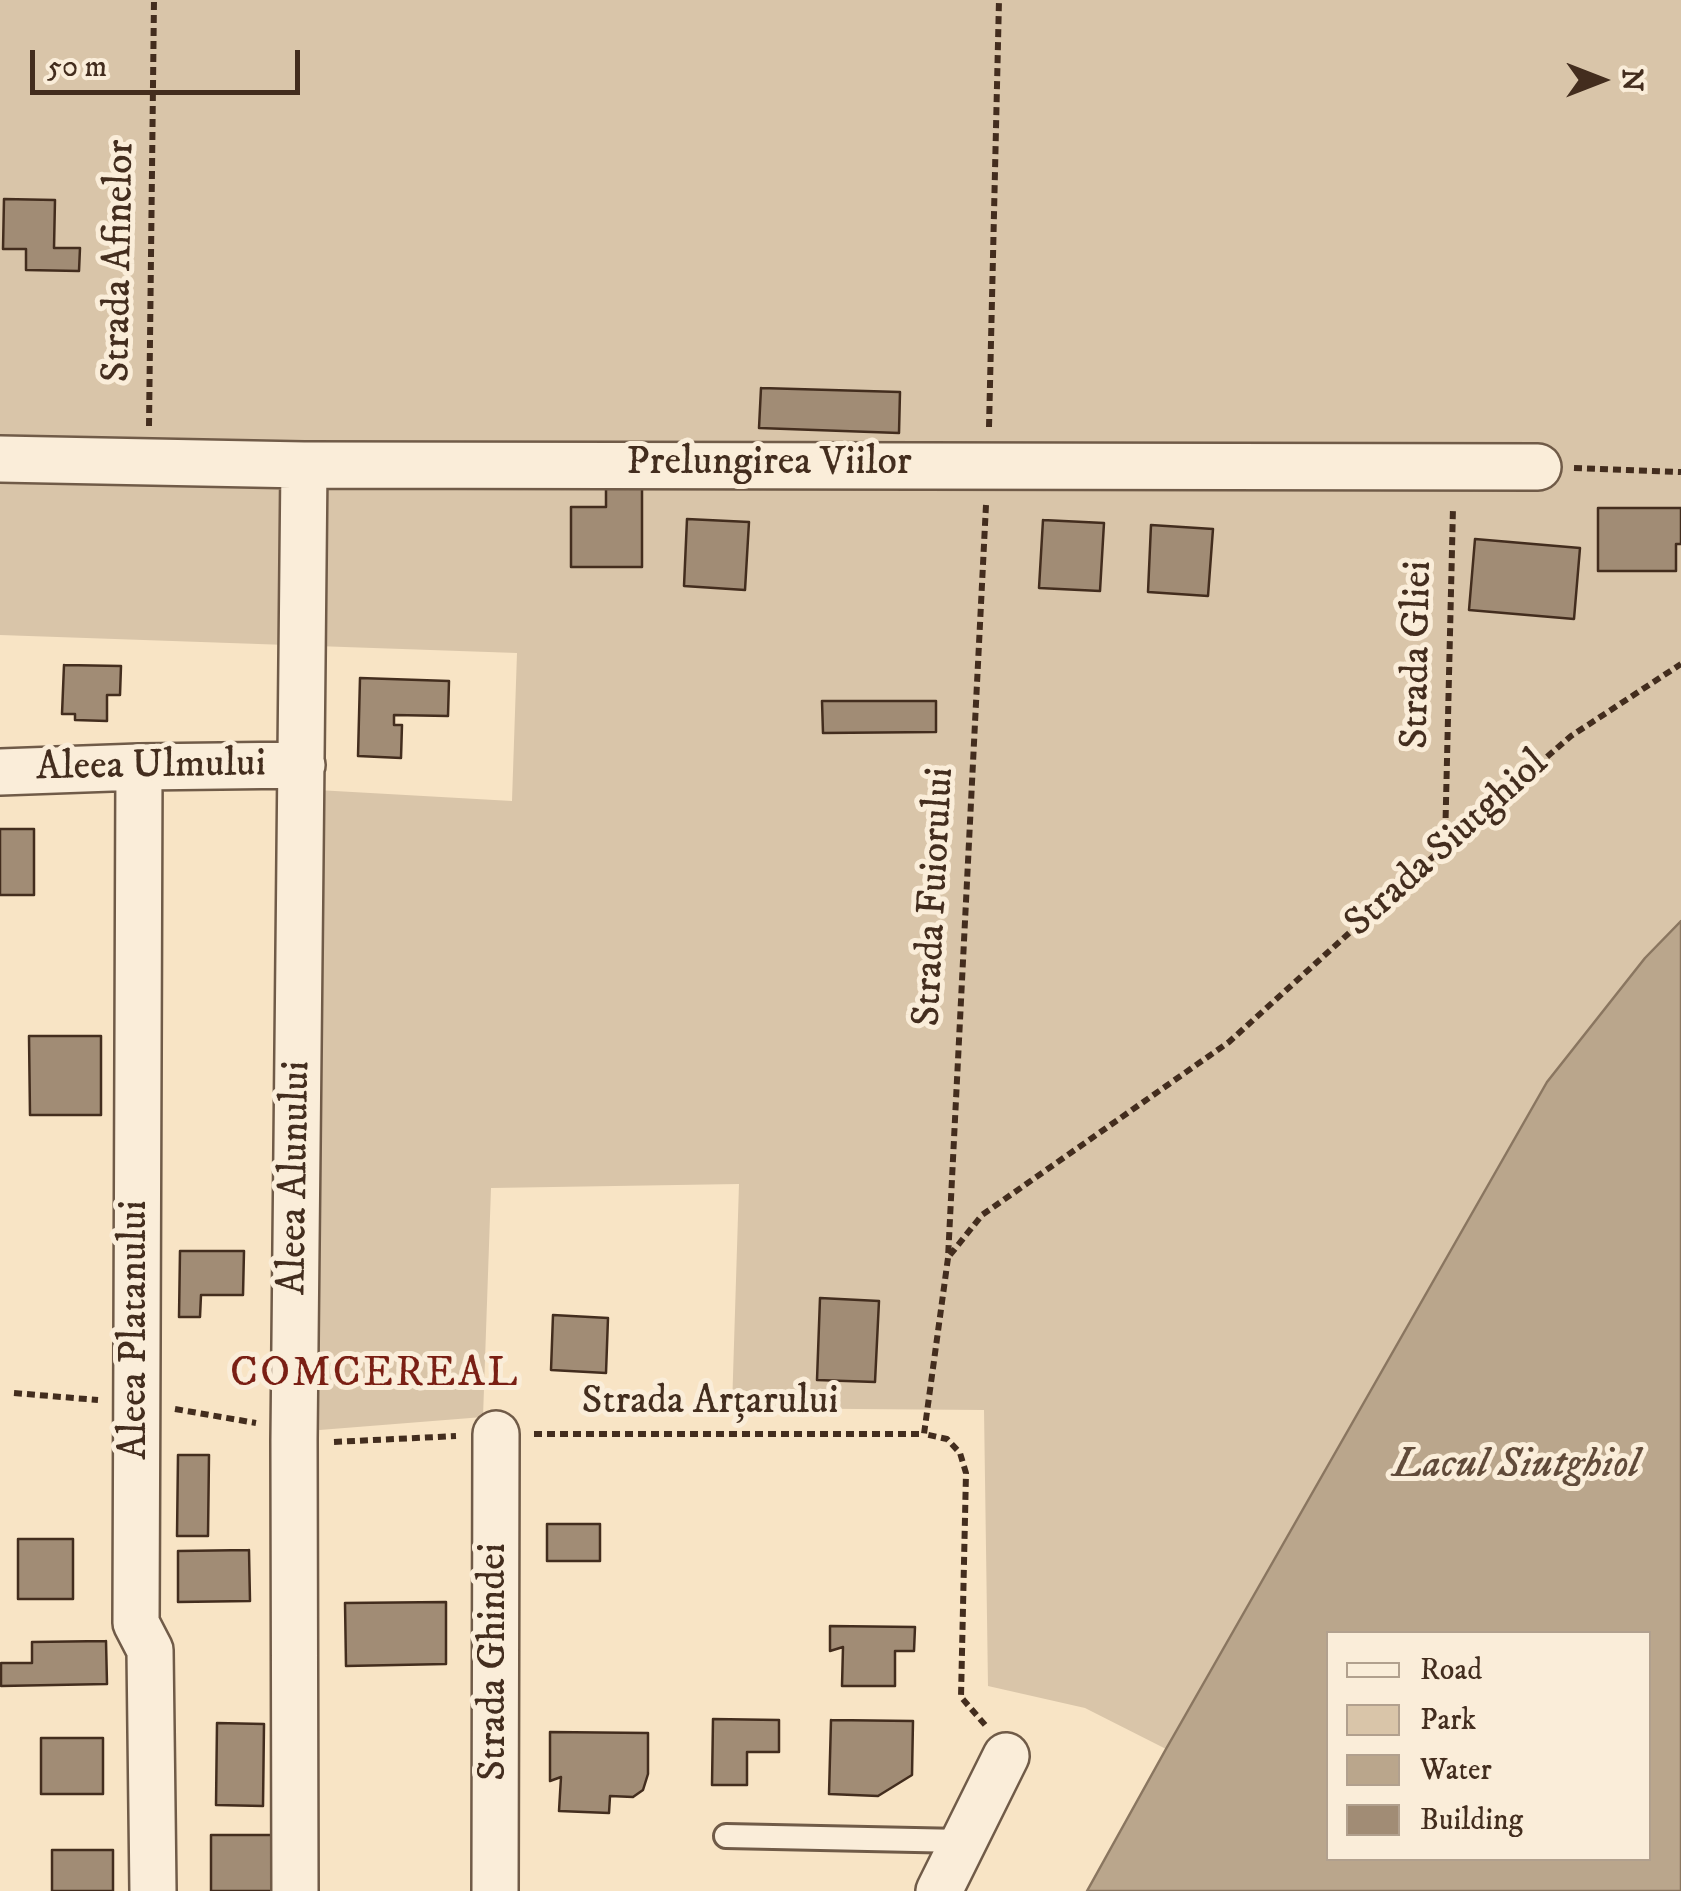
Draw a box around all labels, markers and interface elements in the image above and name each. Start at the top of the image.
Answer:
scale bar [35,30,305,92]
north arrow [1551,30,1651,130]
text: 50 m [47,49,107,86]
text: N [1614,69,1649,91]
street label: Strada Afinelor [95,139,147,383]
street label: Prelungirea Viilor [626,441,912,489]
street label: Strada Gliei [1393,560,1445,750]
street label: Strada Siutghiol [1337,741,1559,949]
street label: Aleea Ulmului [36,742,266,794]
street label: Strada Fuiorului [905,766,967,1028]
street label: Aleea Alunului [271,1060,323,1296]
street label: Aleea Platanului [113,1200,161,1460]
district label: COMCEREAL [230,1351,520,1401]
street label: Strada Arțarului [581,1380,839,1428]
water label: Lacul Siutghiol [1392,1442,1640,1492]
street label: Strada Ghindei [472,1543,520,1781]
legend [1326,1631,1651,1861]
text: Road [1420,1652,1482,1689]
text: Park [1420,1702,1476,1739]
text: Water [1420,1752,1492,1789]
text: Building [1420,1802,1523,1839]

